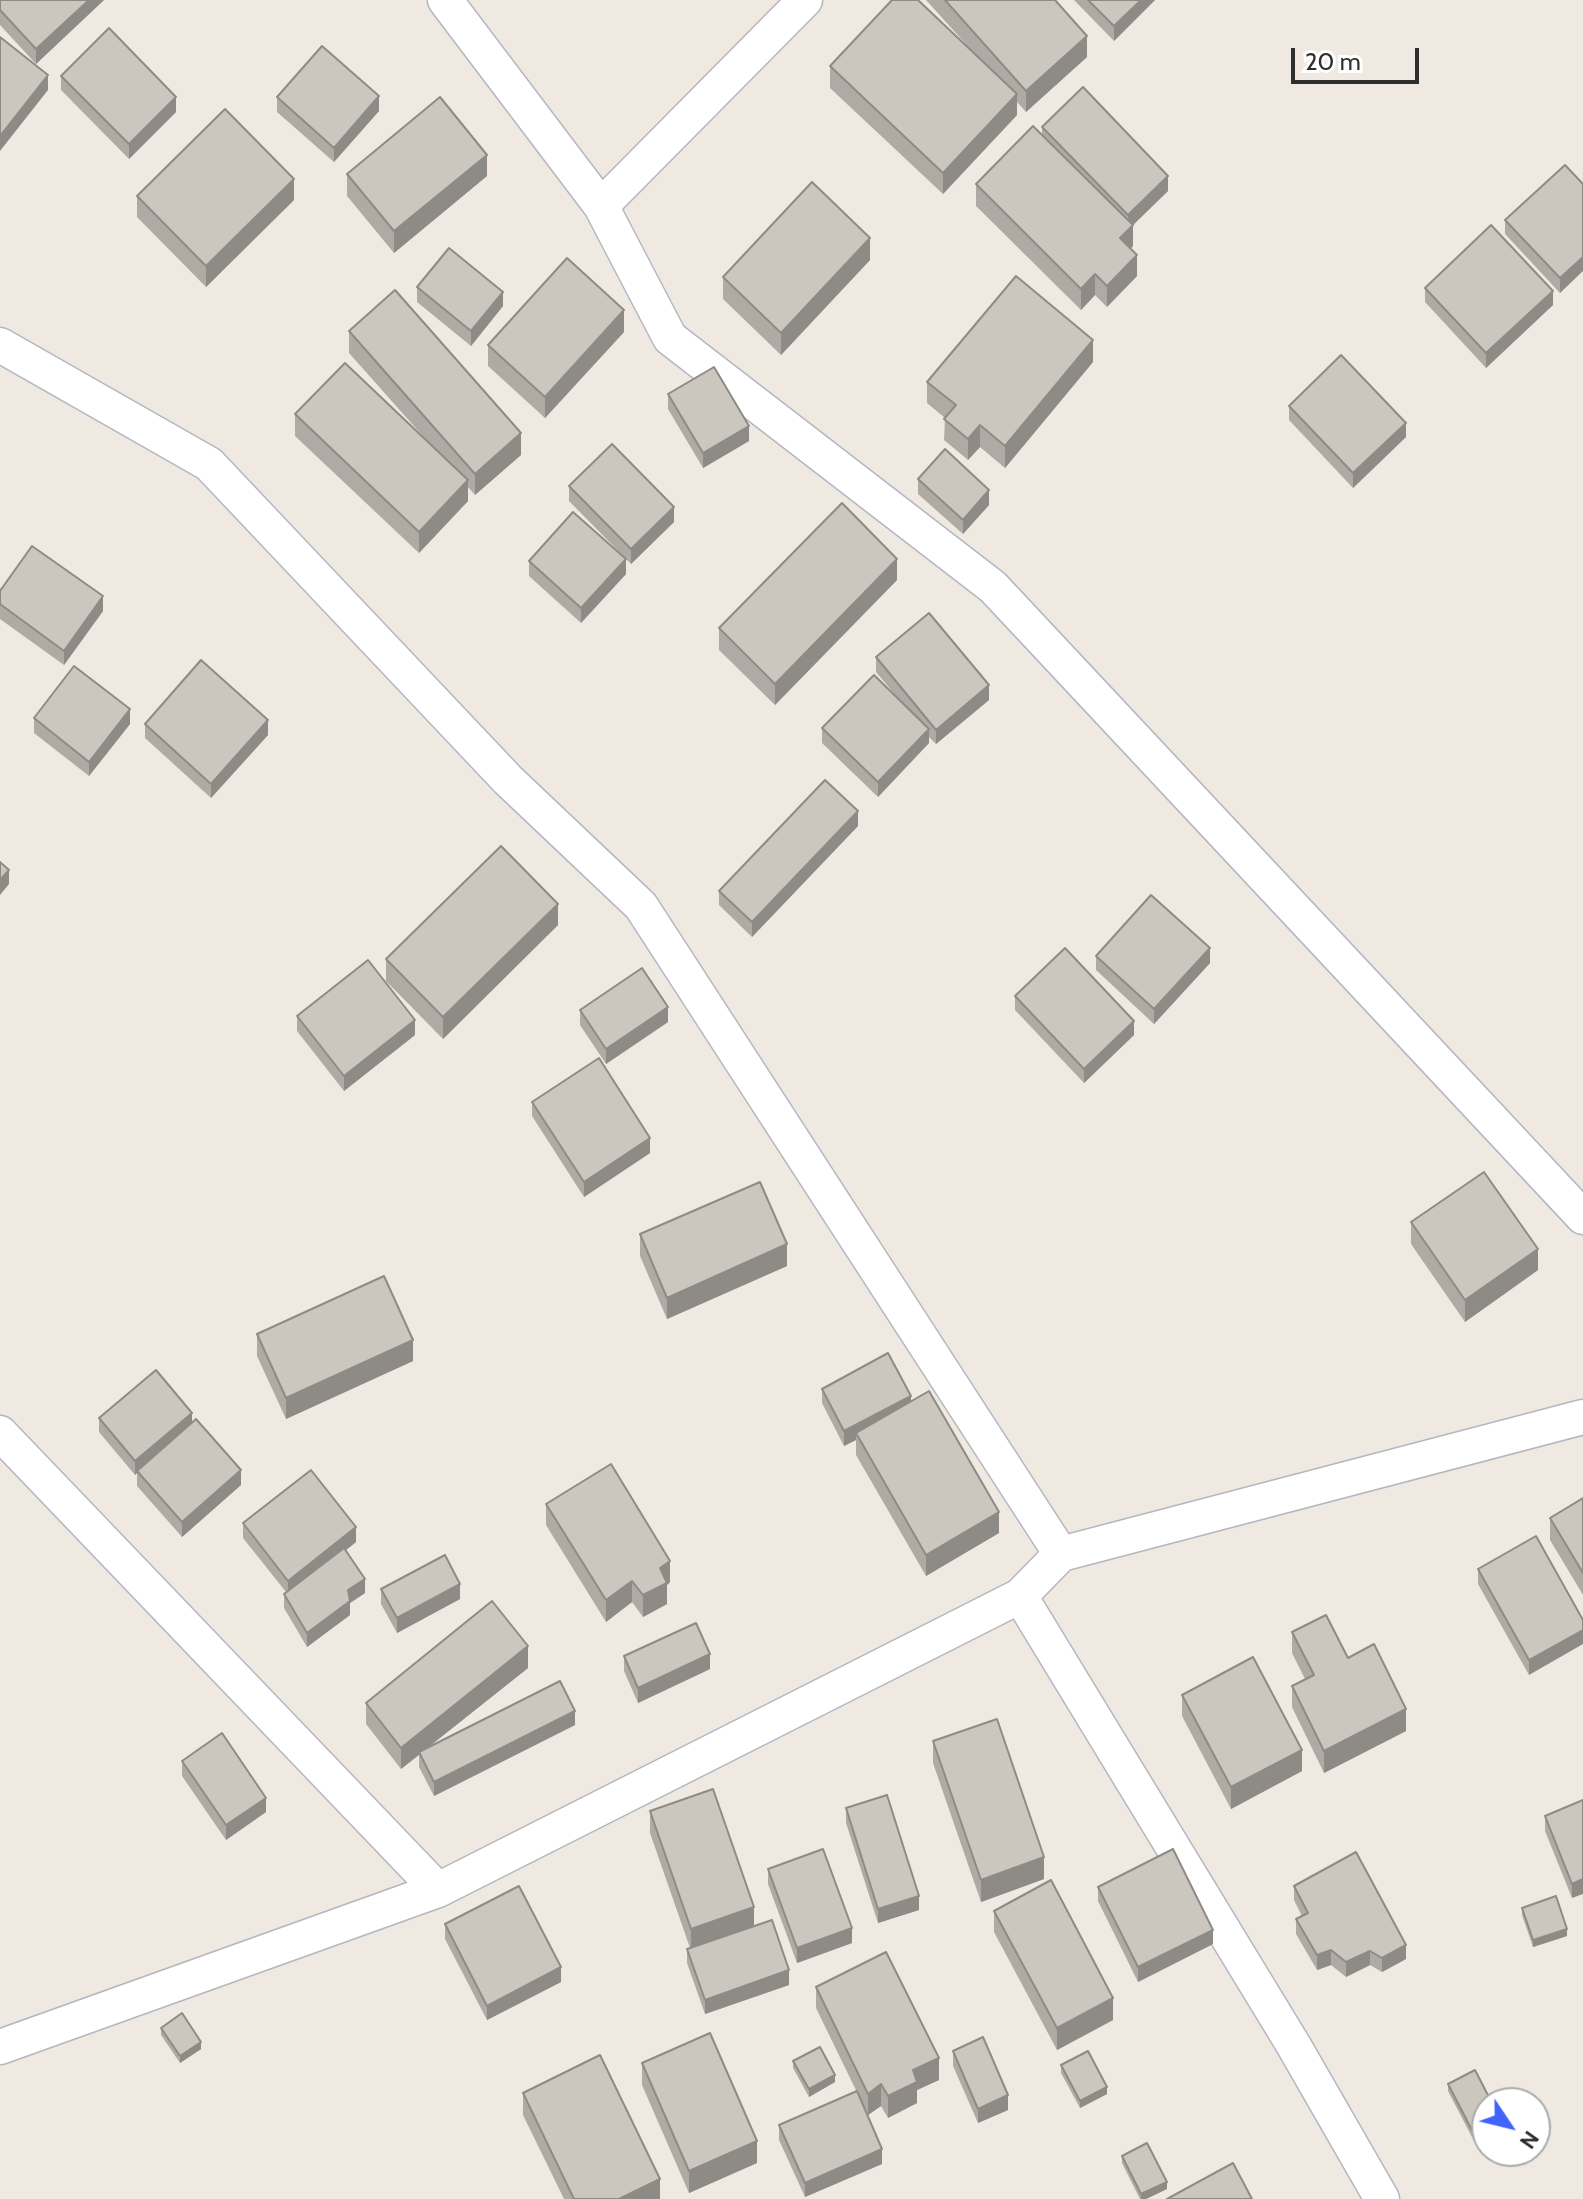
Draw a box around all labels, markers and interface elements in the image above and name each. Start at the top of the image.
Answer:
scale bar [1295,32,1423,82]
text: 20 m [1305,47,1361,76]
north arrow [1471,2087,1551,2167]
text: N [1514,2126,1545,2154]

